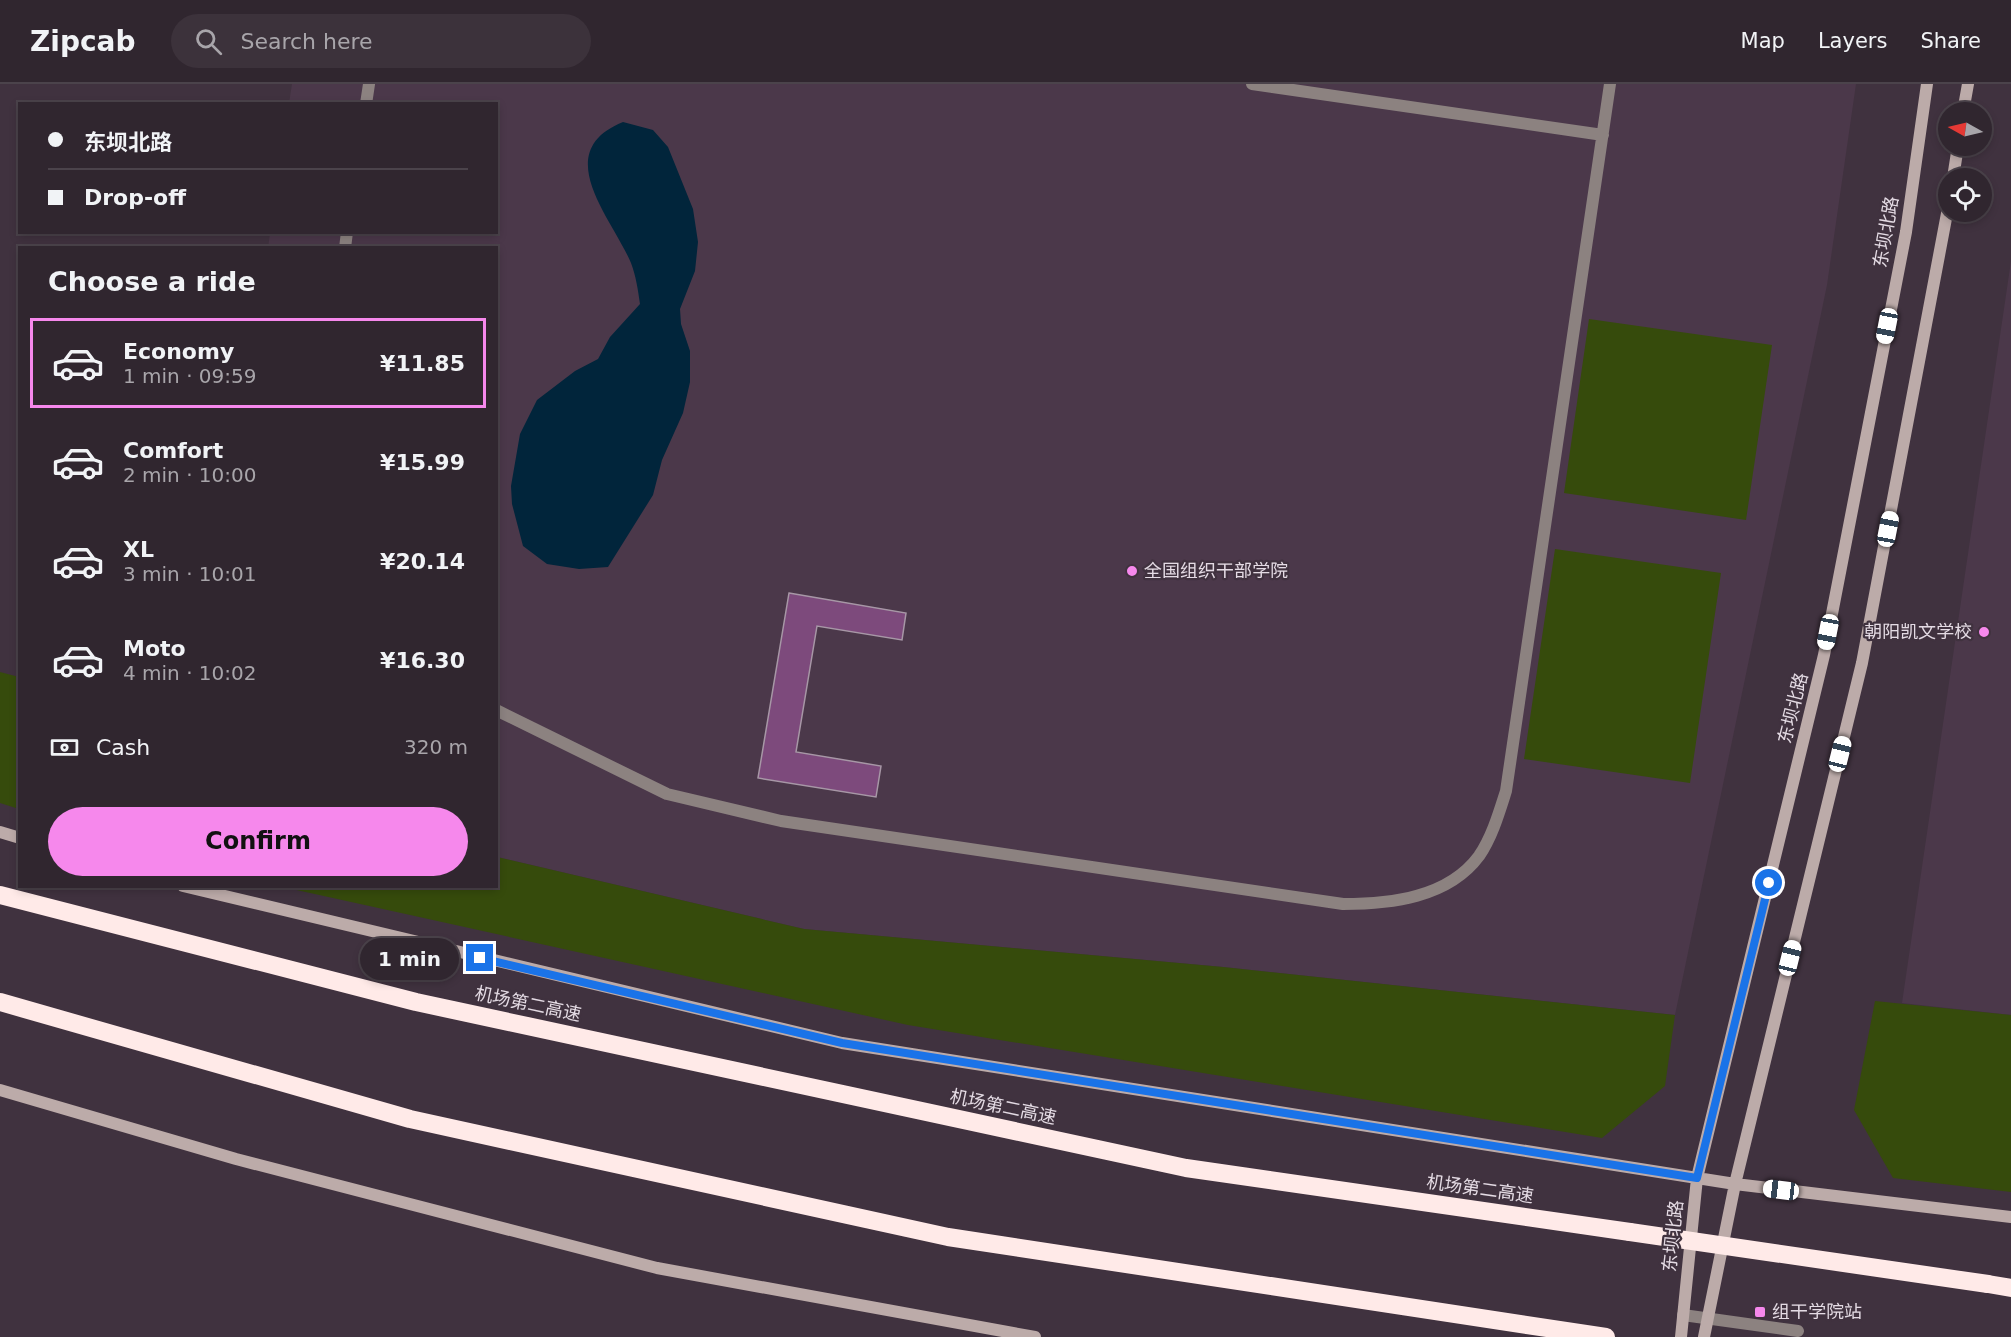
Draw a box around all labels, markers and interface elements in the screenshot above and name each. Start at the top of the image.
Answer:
search box [171,14,591,68]
text: Zipcab [30,25,135,58]
icon: search [192,25,225,58]
text: Search here [240,29,373,54]
text: Map [1741,29,1785,53]
text: Layers [1818,29,1887,53]
text: Share [1920,29,1981,53]
north arrow [1938,102,1992,156]
map controls [1938,102,1992,222]
text: 东坝北路 [84,130,172,155]
button: locate [1938,168,1992,222]
text: Drop-off [84,185,186,210]
street label: 东坝北路 [1869,195,1902,269]
text: Choose a ride [48,266,256,297]
car [1875,307,1899,345]
icon: car [51,336,105,390]
text: Economy [123,339,234,364]
text: ¥11.85 [380,351,465,376]
text: 1 min · 09:59 [123,364,257,388]
icon: car [51,435,105,489]
text: Comfort [123,438,223,463]
text: ¥15.99 [380,450,465,475]
text: 2 min · 10:00 [123,463,257,487]
car [1876,510,1900,548]
icon: car [51,534,105,588]
text: XL [123,537,154,562]
text: ¥20.14 [380,549,465,574]
place label: 全国组织干部学院 [1144,560,1288,581]
text: 3 min · 10:01 [123,562,257,586]
marker: 全国组织干部学院 [1125,564,1139,578]
car [1816,613,1840,651]
place label: 朝阳凯文学校 [1864,621,1972,642]
marker: 朝阳凯文学校 [1977,625,1991,639]
icon: car [51,633,105,687]
text: Moto [123,636,186,661]
text: ¥16.30 [380,648,465,673]
text: 4 min · 10:02 [123,661,257,685]
street label: 东坝北路 [1774,670,1811,745]
icon: cash [48,731,81,764]
car [1827,734,1853,774]
text: Cash [96,735,150,760]
text: 320 m [404,735,468,759]
button: Confirm [48,807,468,876]
route start [1755,869,1782,896]
callout: 1 min [360,937,459,979]
car [1777,938,1803,978]
route end [466,944,493,971]
text: 1 min [378,947,441,971]
street label: 机场第二高速 [473,982,583,1025]
street label: 机场第二高速 [948,1085,1058,1128]
street label: 机场第二高速 [1425,1171,1535,1206]
car [1762,1179,1800,1201]
street label: 东坝北路 [1658,1199,1687,1273]
place label: 组干学院站 [1772,1301,1862,1322]
marker: 组干学院站 [1753,1305,1767,1319]

